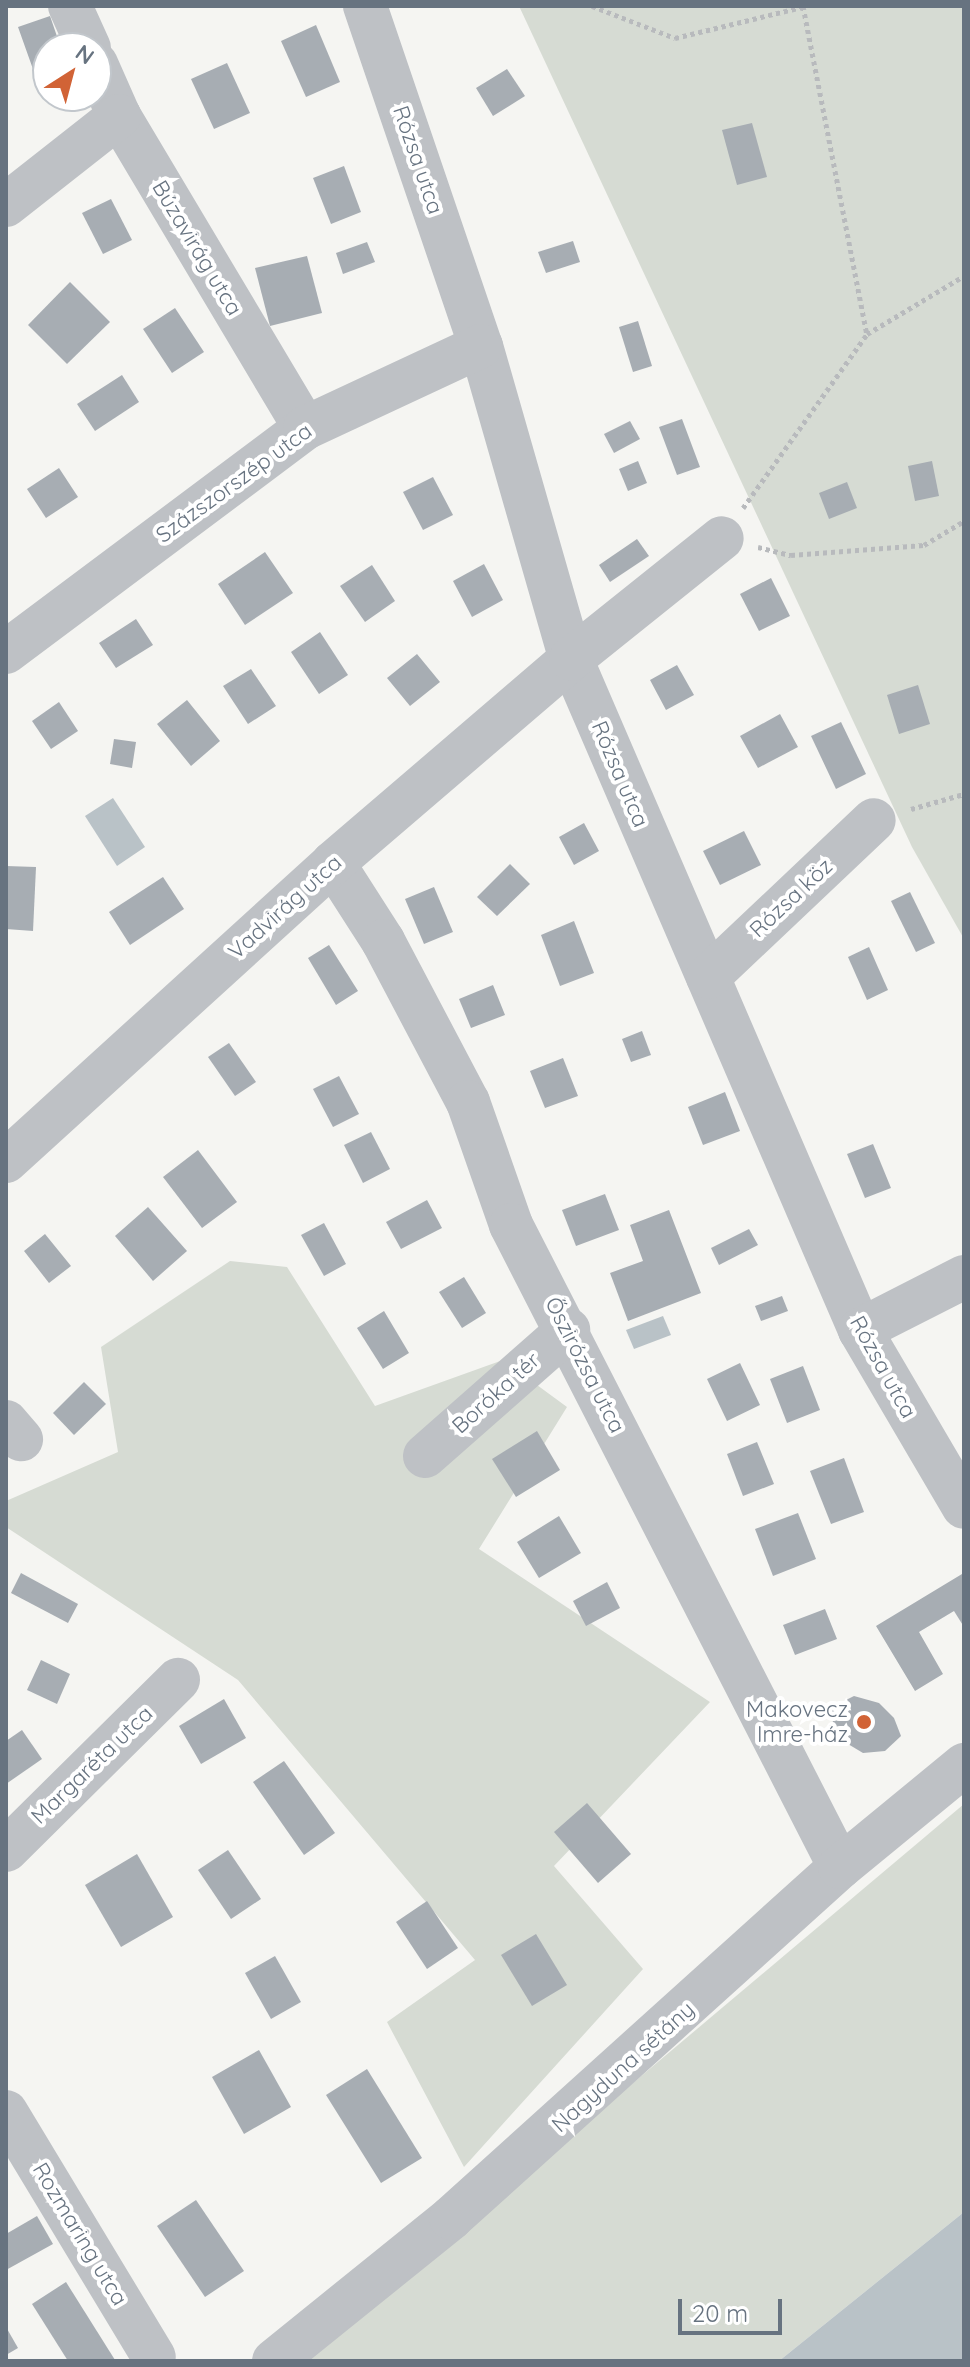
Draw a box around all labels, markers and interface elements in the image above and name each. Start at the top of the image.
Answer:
north arrow [32,32,112,112]
text: N [70,38,100,70]
street label: Rózsa utca [387,102,449,218]
street label: Búzavirág utca [146,176,248,320]
street label: Százszorszép utca [151,418,317,548]
street label: Rózsa utca [586,717,654,831]
street label: Vadvirág utca [223,849,347,965]
street label: Rózsa köz [744,853,838,943]
street label: Őszirózsa utca [539,1293,631,1437]
street label: Rózsa utca [844,1311,922,1423]
street label: Boróka tér [447,1347,545,1439]
place label: Makovecz Imre-ház [746,1696,848,1748]
street label: Margaréta utca [26,1700,158,1830]
marker: Makovecz Imre-ház [855,1713,873,1731]
street label: Nagyduna sétány [546,1996,700,2138]
street label: Rozmaring utca [27,2158,133,2310]
scale bar [682,2283,786,2333]
text: 20 m [692,2298,748,2328]

